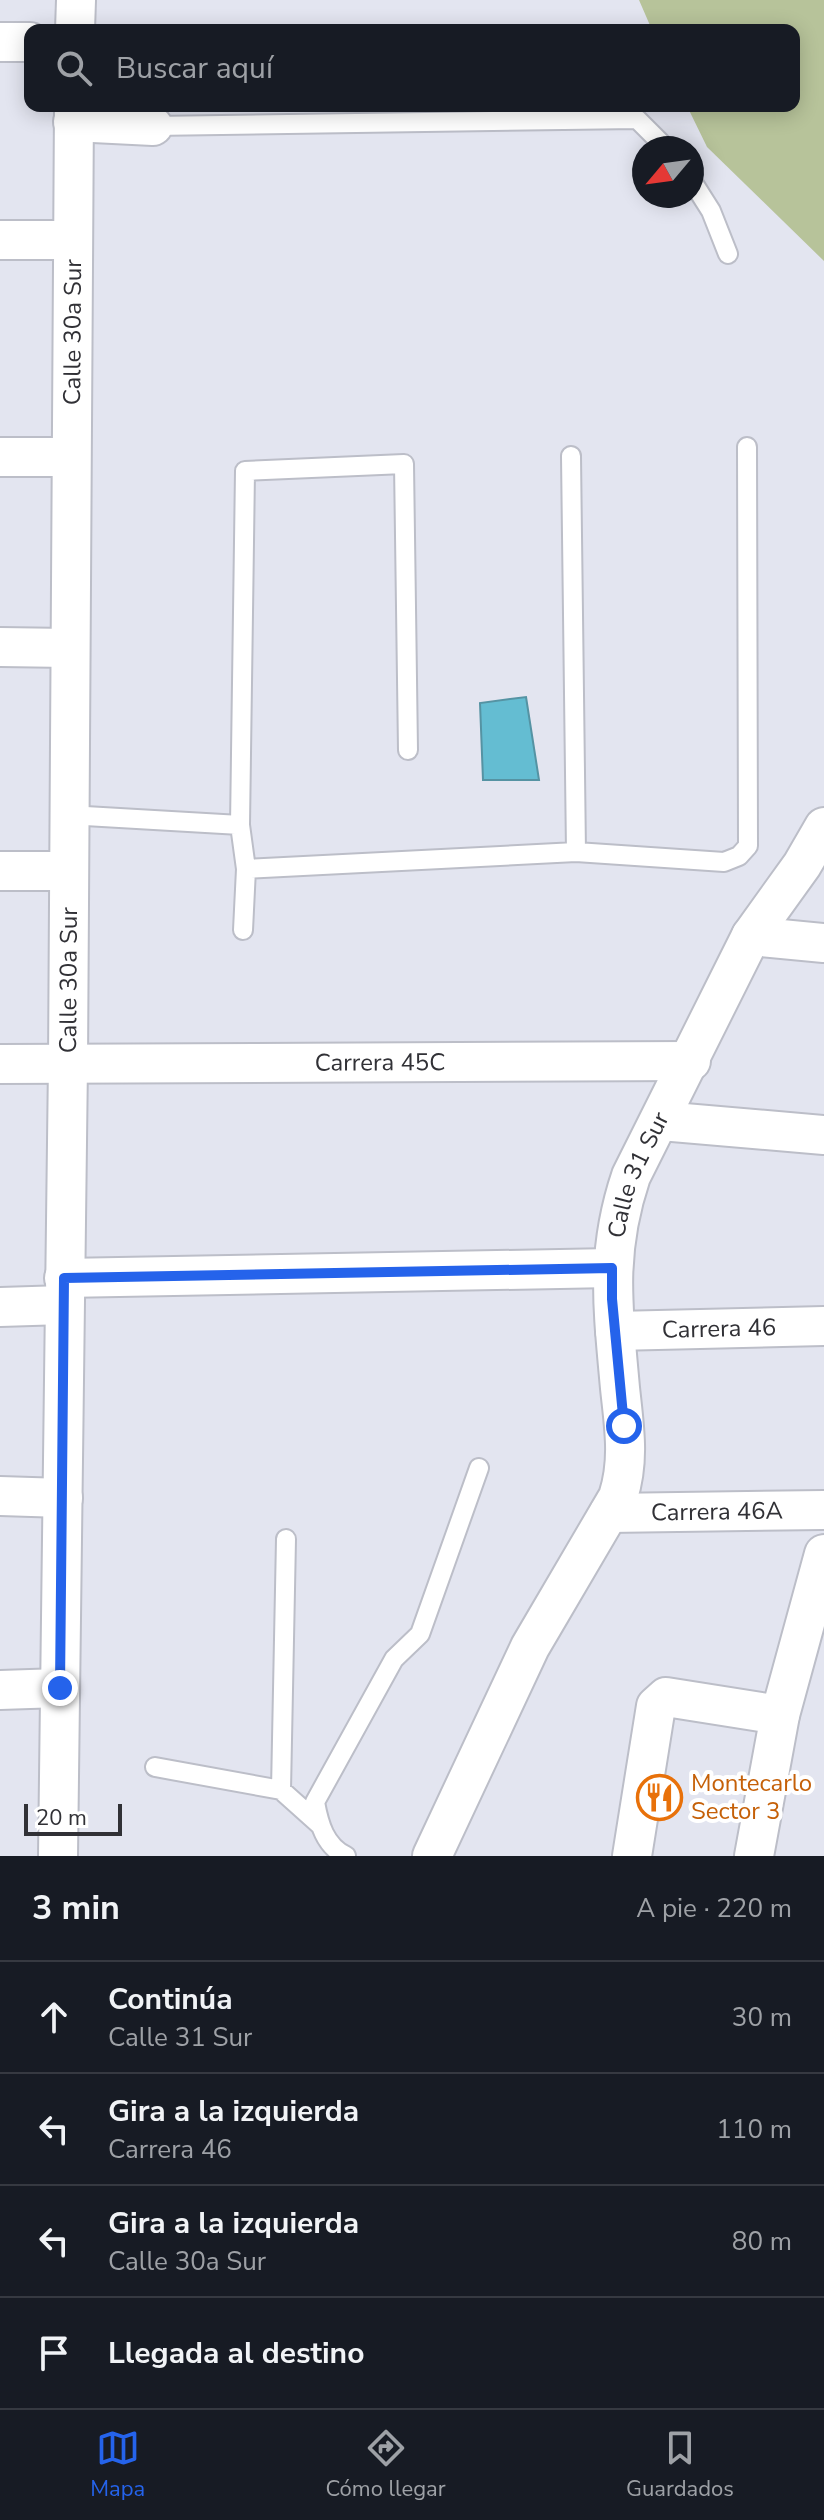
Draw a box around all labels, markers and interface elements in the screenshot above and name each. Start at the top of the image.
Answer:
search box [24,24,800,112]
icon: search [52,46,96,90]
text: Buscar aquí [116,48,273,89]
north arrow [632,136,704,208]
street label: Calle 30a Sur [56,259,89,405]
street label: Calle 30a Sur [52,907,85,1053]
street label: Carrera 45C [315,1046,445,1079]
street label: Calle 31 Sur [600,1106,677,1240]
street label: Carrera 46 [661,1311,777,1346]
route start [606,1408,642,1444]
street label: Carrera 46A [651,1495,784,1528]
route end [42,1670,78,1706]
place label: Montecarlo Sector 3 [691,1767,812,1827]
restaurant icon: Montecarlo Sector 3 [636,1773,684,1821]
scale bar [24,1800,122,1836]
text: 20 m [36,1803,87,1833]
text: 3 min [32,1885,120,1931]
text: A pie · 220 m [636,1891,792,1926]
text: Continúa [108,1979,233,2020]
icon: ahead [32,1995,76,2039]
text: 30 m [732,2000,792,2035]
text: Calle 31 Sur [108,2020,252,2055]
text: Gira a la izquierda [108,2091,359,2132]
icon: left [32,2107,76,2151]
text: 110 m [716,2112,792,2147]
text: Carrera 46 [108,2132,232,2167]
text: Gira a la izquierda [108,2203,359,2244]
icon: left [32,2219,76,2263]
text: 80 m [732,2224,792,2259]
text: Calle 30a Sur [108,2244,266,2279]
icon: arrive [32,2331,76,2375]
text: Llegada al destino [108,2333,364,2374]
tab: Mapa [90,2426,145,2504]
tab: Cómo llegar [326,2426,446,2504]
tab: Guardados [626,2426,734,2504]

